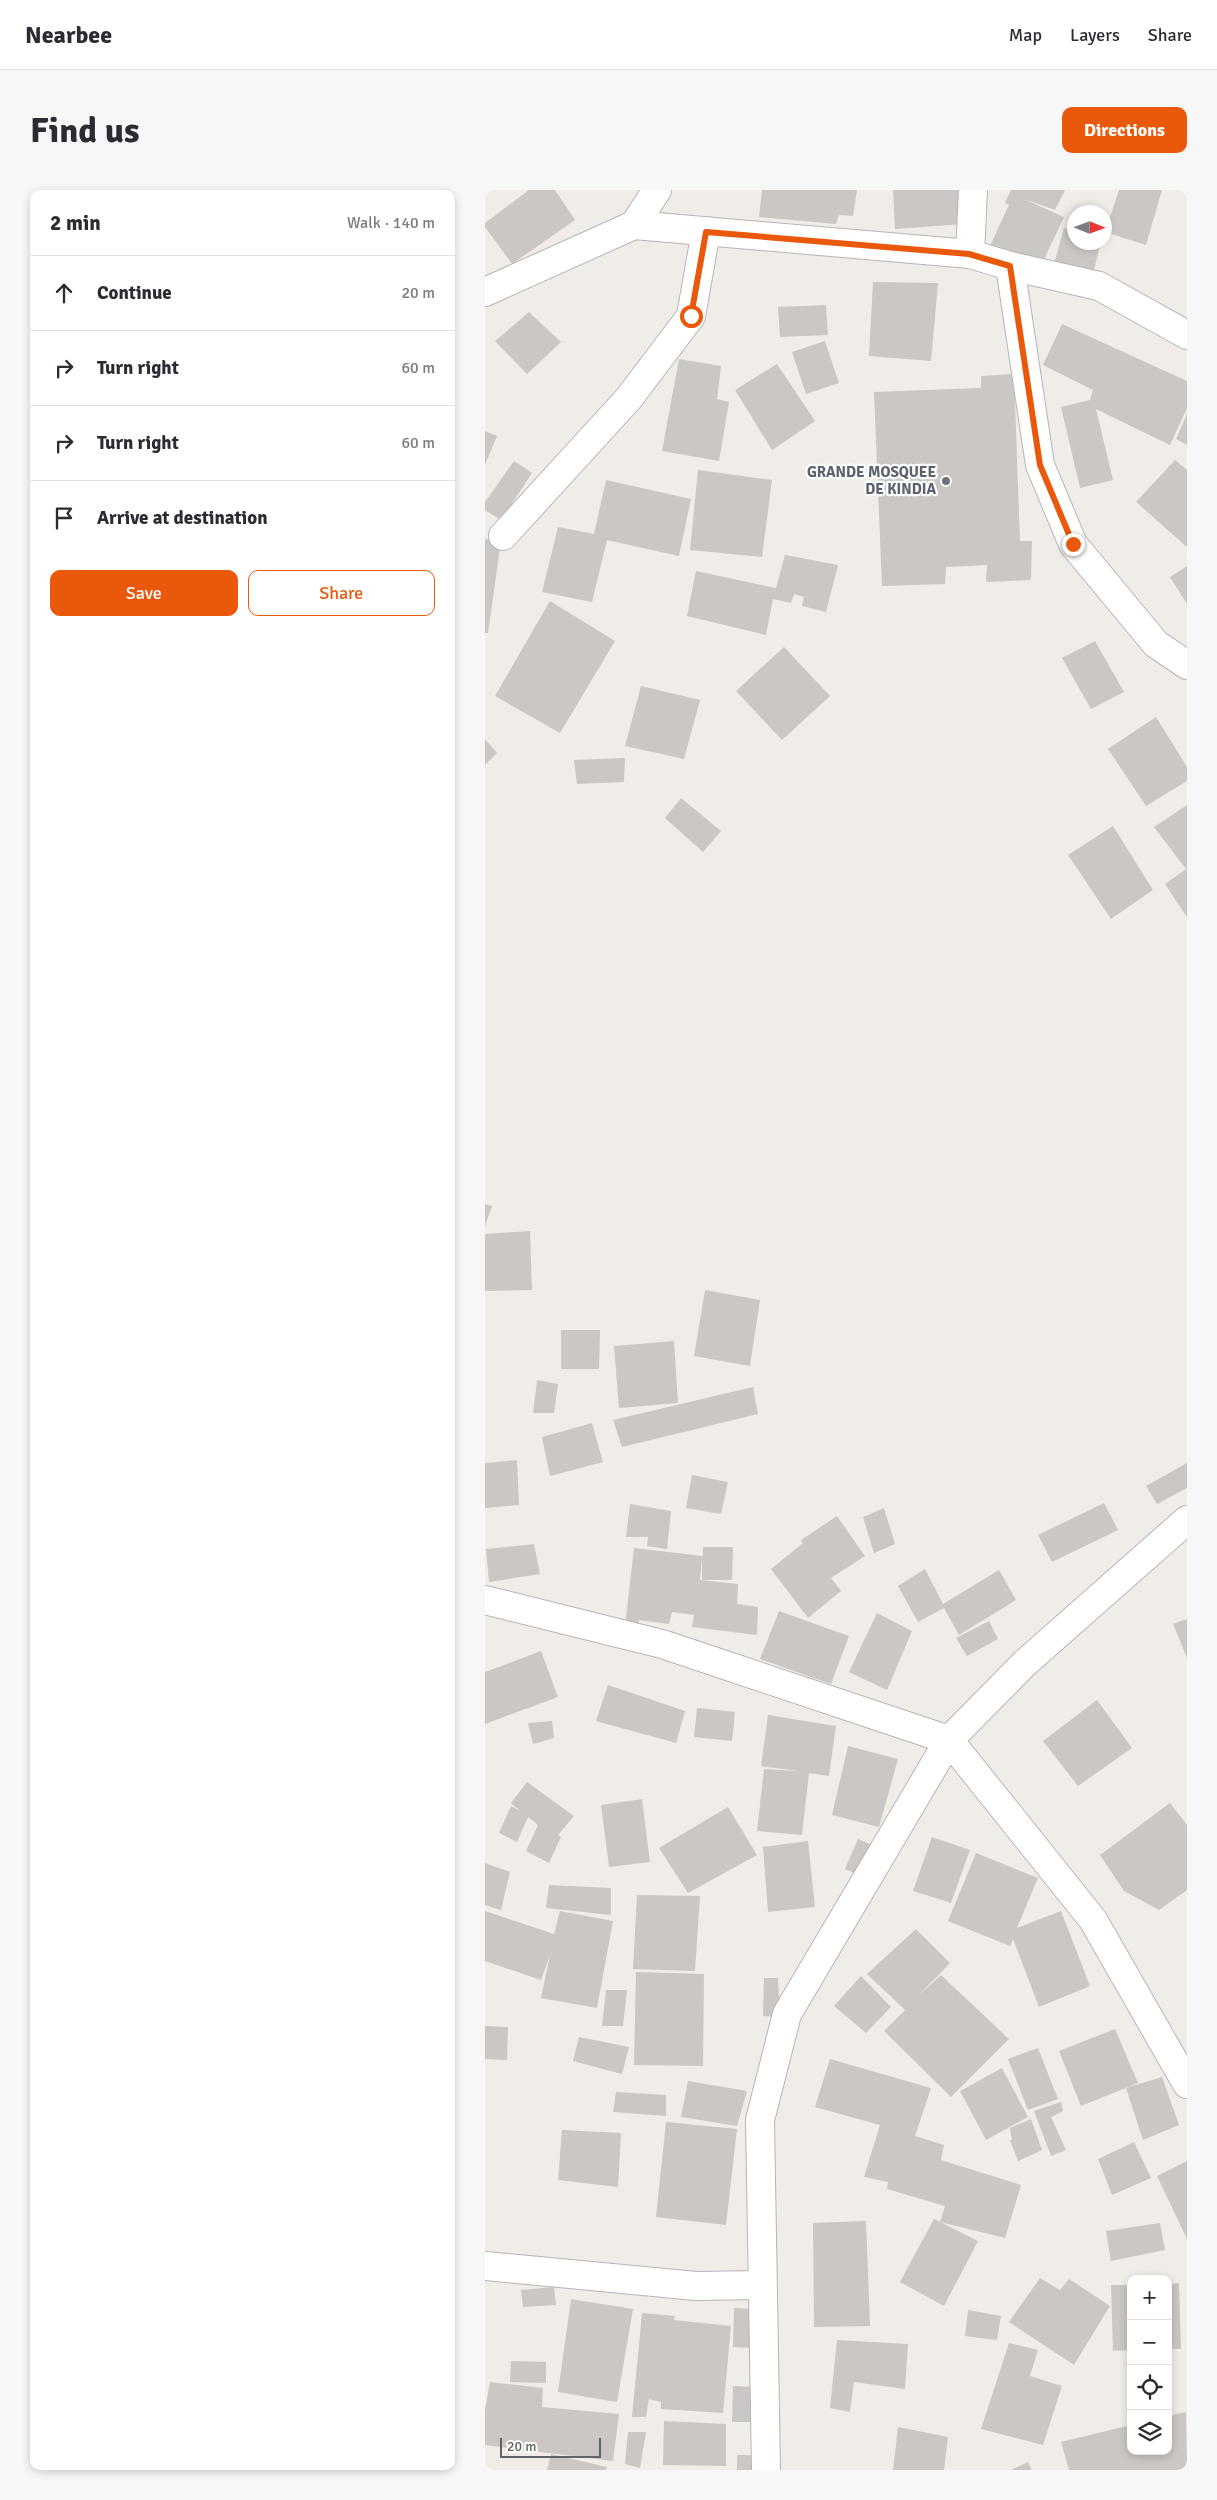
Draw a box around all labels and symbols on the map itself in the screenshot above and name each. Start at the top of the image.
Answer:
north arrow [1067,205,1112,250]
route start [680,305,703,328]
place label: GRANDE MOSQUEE DE KINDIA [807,463,936,498]
marker: GRANDE MOSQUEE DE KINDIA [940,475,952,487]
route end [1062,533,1085,556]
scale bar [500,2435,601,2458]

